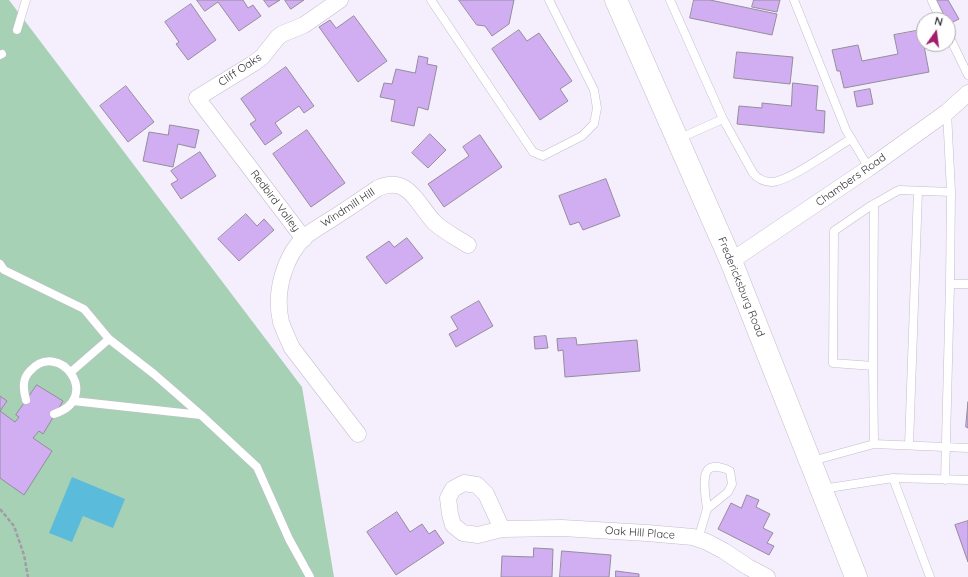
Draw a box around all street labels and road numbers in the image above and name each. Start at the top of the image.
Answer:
street label: Cliff Oaks [216,51,264,89]
street label: Chambers Road [813,151,889,209]
street label: Redbird Valley [247,167,303,235]
street label: Windmill Hill [318,186,378,230]
street label: Fredericksburg Road [715,235,767,339]
street label: Oak Hill Place [605,524,675,542]

